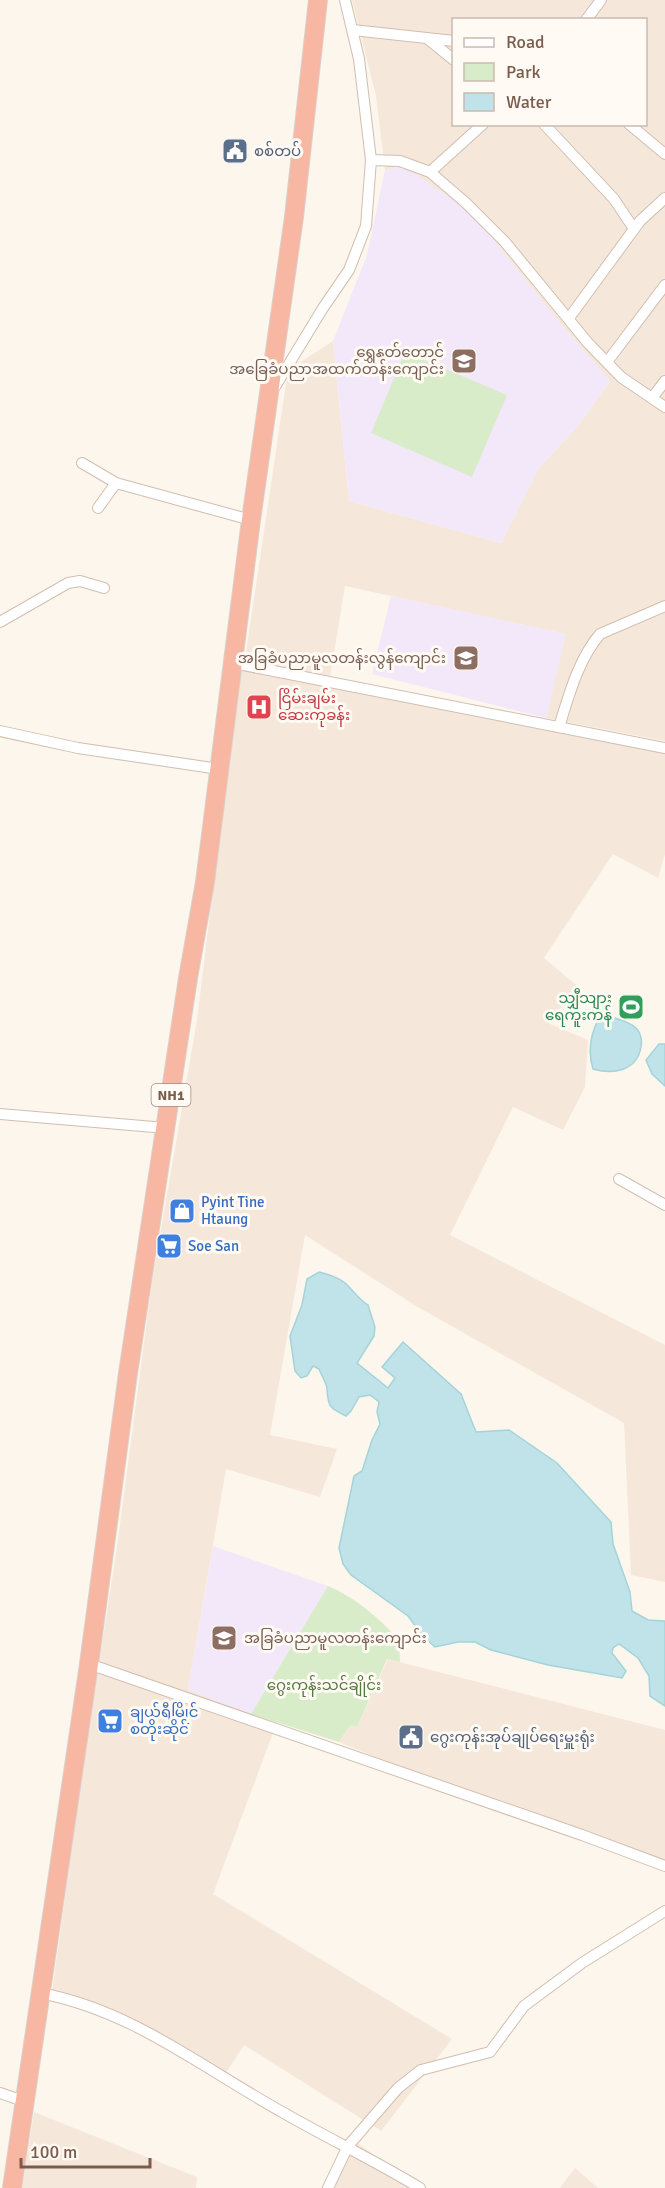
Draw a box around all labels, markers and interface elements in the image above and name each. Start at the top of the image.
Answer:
legend [452,18,647,126]
text: Road [506,31,545,53]
text: Park [506,61,541,83]
text: Water [506,91,552,113]
public building icon: စစ်တပ် [220,136,250,166]
place label: စစ်တပ် [254,141,301,160]
place label: ရွှေနတ်တောင် အခြေခံပညာအထက်တန်းကျောင်း [229,342,444,381]
school or university icon: ရွှေနတ်တောင် အခြေခံပညာအထက်တန်းကျောင်း [449,346,479,376]
school or university icon: အခြခံပညာမူလတန်းလွန်ကျောင်း [451,643,481,673]
place label: အခြခံပညာမူလတန်းလွန်ကျောင်း [238,648,446,670]
place label: ငြိမ်းချမ်း ဆေးကုခန်း [278,688,350,727]
hospital icon: ငြိမ်းချမ်း ဆေးကုခန်း [244,692,274,722]
place label: သျှီသျား ရေကူးကန် [545,988,612,1027]
sports icon: သျှီသျား ရေကူးကန် [616,992,646,1022]
road number: NH1 [152,1084,190,1106]
place label: Pyint Tine Htaung [201,1193,265,1228]
shop icon: Pyint Tine Htaung [167,1196,197,1226]
supermarket icon: Soe San [154,1231,184,1261]
place label: Soe San [188,1237,239,1255]
school or university icon: အခြခံပညာမူလတန်းကျောင်း [209,1623,239,1653]
place label: အခြခံပညာမူလတန်းကျောင်း [244,1628,427,1650]
park label: ဂွေးကုန်းသင်ချိုင်း [267,1675,381,1697]
place label: ချယ်ရီမြိုင် စတိုးဆိုင် [130,1702,198,1741]
supermarket icon: ချယ်ရီမြိုင် စတိုးဆိုင် [95,1706,125,1736]
public building icon: ဂွေးကုန်းအုပ်ချုပ်ရေးမှူးရုံး [396,1722,426,1752]
place label: ဂွေးကုန်းအုပ်ချုပ်ရေးမှူးရုံး [430,1727,595,1749]
scale bar [21,2131,150,2169]
text: 100 m [30,2141,77,2163]

